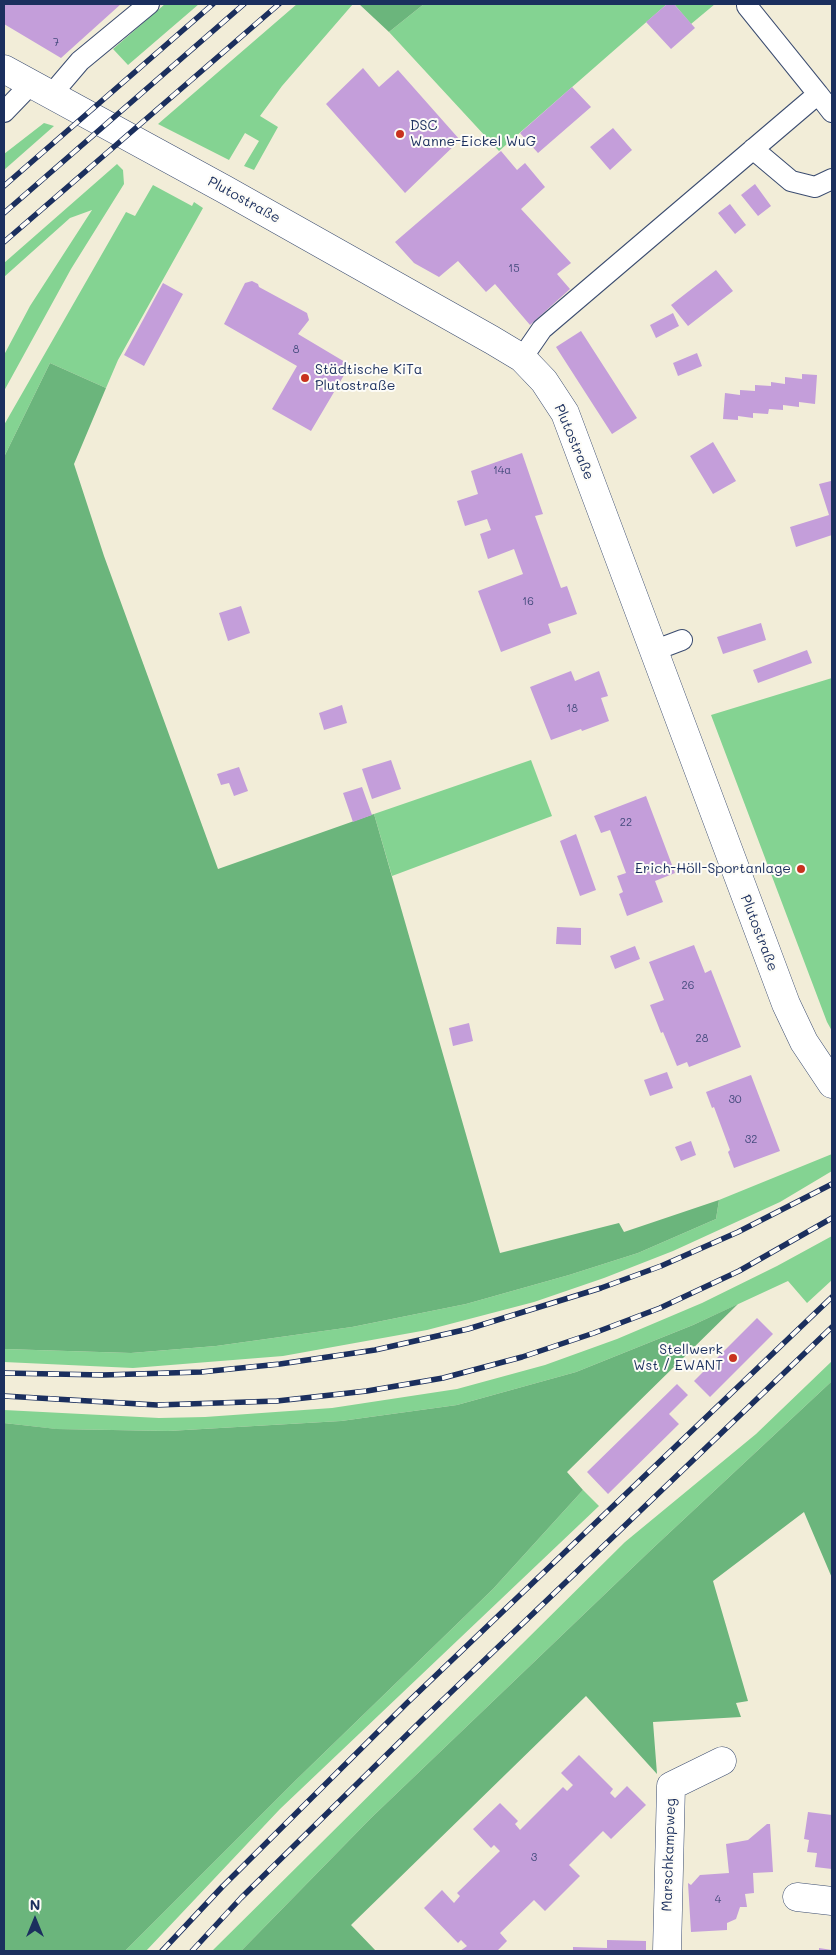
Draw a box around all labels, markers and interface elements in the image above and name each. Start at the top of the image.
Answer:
house number: 7 [53,36,59,50]
place label: DSC Wanne-Eickel WuG [410,118,536,150]
marker: DSC Wanne-Eickel WuG [394,128,406,140]
street label: Plutostraße [205,173,283,227]
house number: 15 [508,262,520,276]
house number: 8 [293,343,299,357]
place label: Städtische KiTa Plutostraße [315,362,422,394]
marker: Städtische KiTa Plutostraße [299,372,311,384]
street label: Plutostraße [551,402,597,482]
house number: 14a [493,464,511,478]
house number: 16 [522,595,534,609]
house number: 18 [566,702,578,716]
house number: 22 [620,816,632,830]
place label: Erich-Höll-Sportanlage [635,861,791,877]
marker: Erich-Höll-Sportanlage [795,863,807,875]
street label: Plutostraße [737,892,781,974]
house number: 26 [682,979,694,993]
house number: 28 [696,1032,708,1046]
house number: 30 [728,1093,742,1107]
house number: 32 [745,1133,757,1147]
place label: Stellwerk Wst / EWANT [633,1342,723,1374]
marker: Stellwerk Wst / EWANT [727,1352,739,1364]
street label: Marschkampweg [659,1798,679,1912]
house number: 3 [531,1851,537,1865]
house number: 4 [715,1893,721,1907]
north arrow [10,1895,60,1945]
text: N [30,1895,40,1914]

